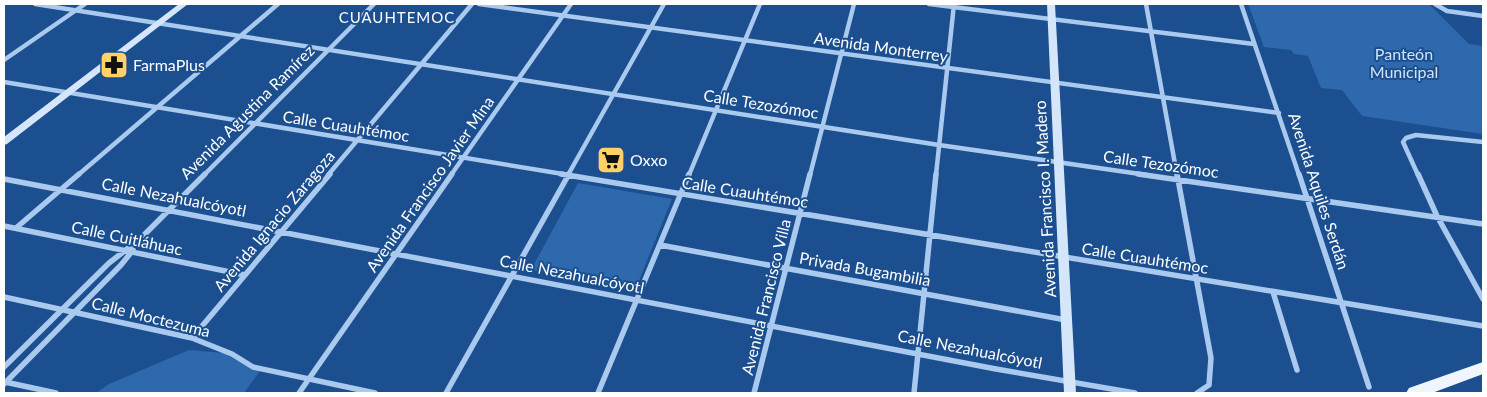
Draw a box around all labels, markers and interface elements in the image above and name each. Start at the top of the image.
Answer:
district label: CUAUHTEMOC [339,8,455,26]
street label: Avenida Monterrey [813,28,950,65]
street label: Avenida Agustina Ramírez [176,41,318,183]
park label: Panteón Municipal [1370,44,1438,81]
pharmacy icon: FarmaPlus [99,50,129,80]
place label: FarmaPlus [133,55,205,74]
street label: Calle Tezozómoc [702,85,820,122]
street label: Avenida Francisco Javier Mina [362,92,498,275]
street label: Avenida Francisco I. Madero [1030,100,1059,298]
street label: Calle Cuauhtémoc [281,106,411,145]
street label: Avenida Aquiles Serdán [1285,110,1354,272]
supermarket icon: Oxxo [596,145,626,175]
street label: Avenida Ignacio Zaragoza [209,146,338,295]
street label: Calle Tezozómoc [1102,146,1220,181]
place label: Oxxo [630,150,667,169]
street label: Calle Cuauhtémoc [680,172,810,211]
street label: Calle Nezahualcóyotl [100,173,248,220]
street label: Calle Cuitláhuac [70,216,185,259]
street label: Avenida Francisco Villa [737,217,794,377]
street label: Calle Cuauhtémoc [1080,238,1210,277]
street label: Privada Bugambilia [798,248,932,289]
street label: Calle Nezahualcóyotl [498,250,646,297]
street label: Calle Moctezuma [90,293,212,340]
street label: Calle Nezahualcóyotl [896,325,1044,372]

